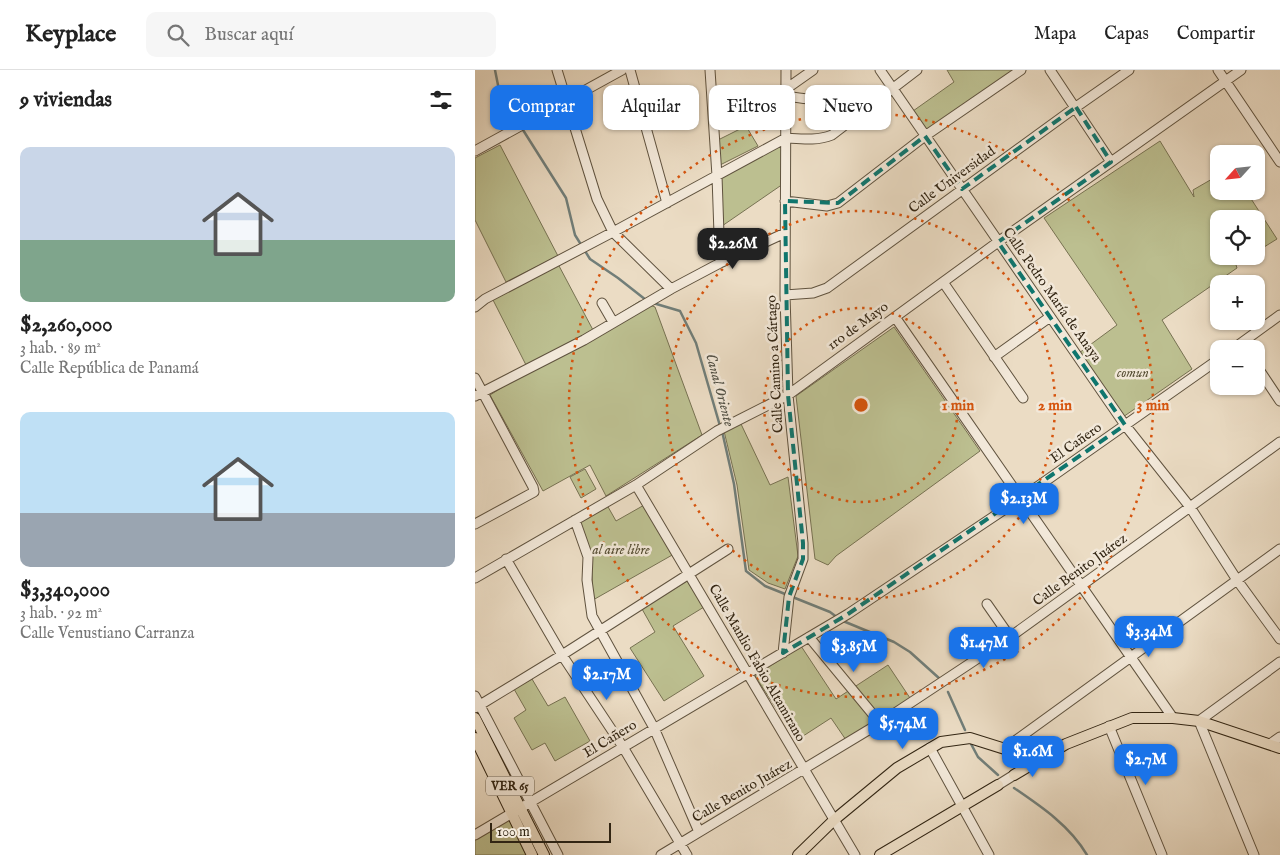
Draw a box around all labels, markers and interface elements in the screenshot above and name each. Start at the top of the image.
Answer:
search box [146,12,496,57]
text: Keyplace [25,19,116,50]
icon: search [164,21,192,49]
text: Buscar aquí [204,23,294,47]
text: Mapa [1034,23,1076,46]
text: Capas [1104,23,1149,46]
text: Compartir [1177,23,1255,46]
chip: Comprar [490,85,593,130]
chip: Alquilar [603,85,699,130]
chip: Filtros [709,85,795,130]
chip: Nuevo [805,85,891,130]
icon: filters [427,86,455,114]
text: 9 viviendas [20,87,112,114]
street label: Calle Universidad [905,142,999,218]
north arrow [1210,145,1265,200]
map controls [1210,145,1265,395]
icon: home [193,179,283,269]
button: locate [1210,210,1265,265]
street label: Calle Pedro María de Anaya [999,224,1106,367]
pin: $2.26M [692,228,774,270]
text: $2.26M [708,234,758,254]
button: + [1210,275,1265,330]
street label: Calle Camino a Cártago [762,294,788,433]
street label: 1ro de Mayo [824,298,892,354]
text: $2,260,000 [20,312,113,339]
text: 3 hab. · 89 m² [20,339,101,359]
button: − [1210,340,1265,395]
water label: Canal Oriente [701,351,739,429]
text: Calle República de Panamá [20,359,199,379]
park label: comun [1117,364,1149,382]
centre of rings [852,396,870,414]
text: 1 min [942,396,974,415]
text: 2 min [1038,396,1072,415]
text: 3 min [1137,396,1169,415]
street label: El Cañero [1047,418,1106,467]
icon: home [193,444,283,534]
pin: $2.13M [983,482,1065,525]
text: $2.13M [1001,489,1047,509]
street label: Calle Benito Juárez [1029,529,1131,610]
park label: al aire libre [591,541,650,559]
text: $3,340,000 [20,577,110,604]
street label: Calle Manlio Fabio Altamirano [704,581,810,746]
text: 3 hab. · 92 m² [20,604,102,624]
pin: $3.34M [1108,616,1190,658]
text: $3.34M [1125,622,1173,642]
text: Calle Venustiano Carranza [20,624,194,644]
pin: $1.47M [943,626,1025,669]
pin: $3.85M [813,630,895,673]
text: $1.47M [960,633,1008,653]
text: $3.85M [831,637,877,657]
pin: $2.17M [566,658,648,701]
text: $2.17M [583,665,631,685]
pin: $5.74M [862,708,944,750]
text: $5.74M [879,714,927,734]
street label: El Cañero [580,716,640,762]
pin: $1.6M [998,736,1068,778]
text: $1.6M [1013,742,1053,762]
pin: $2.7M [1111,744,1181,786]
text: $2.7M [1125,750,1167,770]
street label: Calle Benito Juárez [689,755,795,827]
road number: VER 65 [486,776,534,796]
scale bar [490,820,611,843]
text: 100 m [497,823,530,841]

